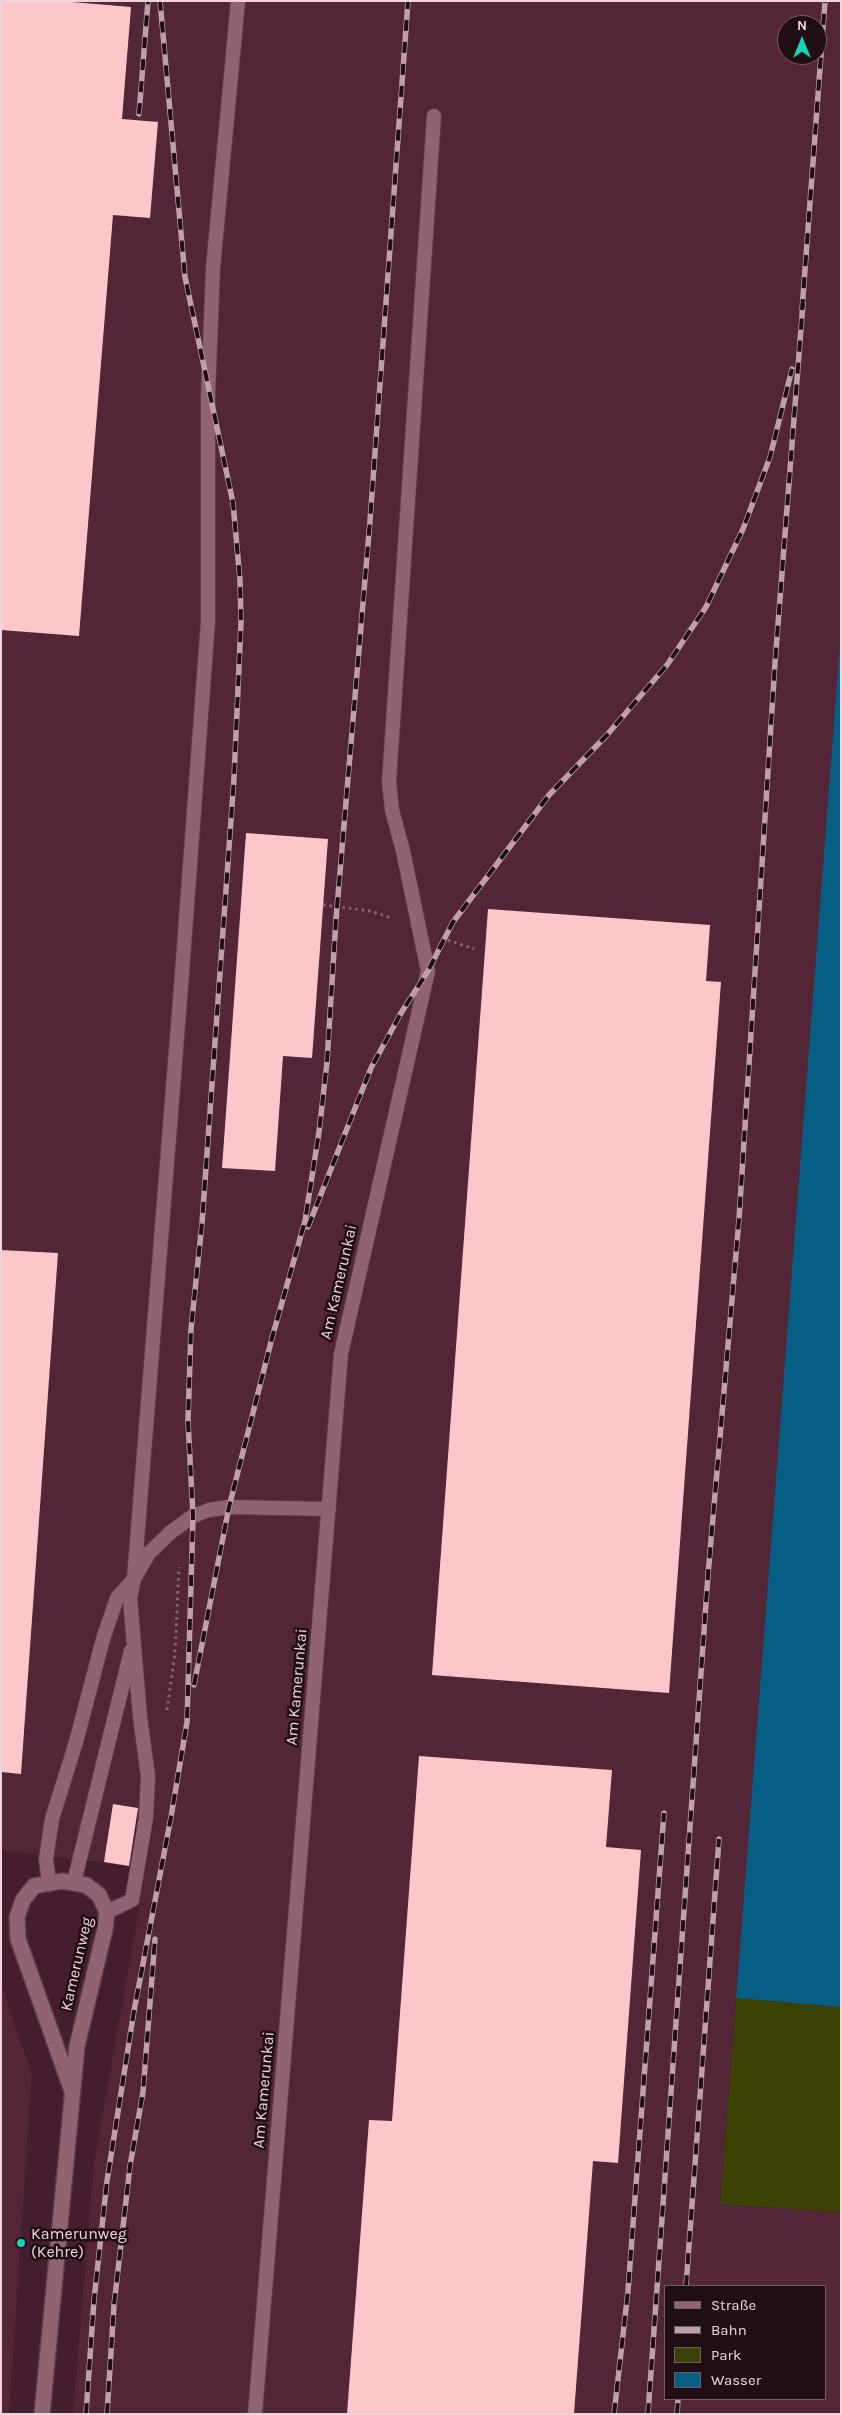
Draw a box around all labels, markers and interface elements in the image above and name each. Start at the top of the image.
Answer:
north arrow [777,15,827,65]
text: N [797,17,807,34]
street label: Am Kamerunkai [316,1223,362,1341]
street label: Am Kamerunkai [282,1628,312,1746]
street label: Kamerunweg [57,1915,97,2013]
street label: Am Kamerunkai [249,2031,279,2149]
place label: Kamerunweg (Kehre) [31,2224,127,2262]
marker: Kamerunweg (Kehre) [15,2237,27,2249]
legend [664,2285,827,2400]
text: Straße [711,2296,756,2314]
text: Bahn [711,2321,747,2339]
text: Park [711,2346,741,2364]
text: Wasser [711,2371,761,2389]

